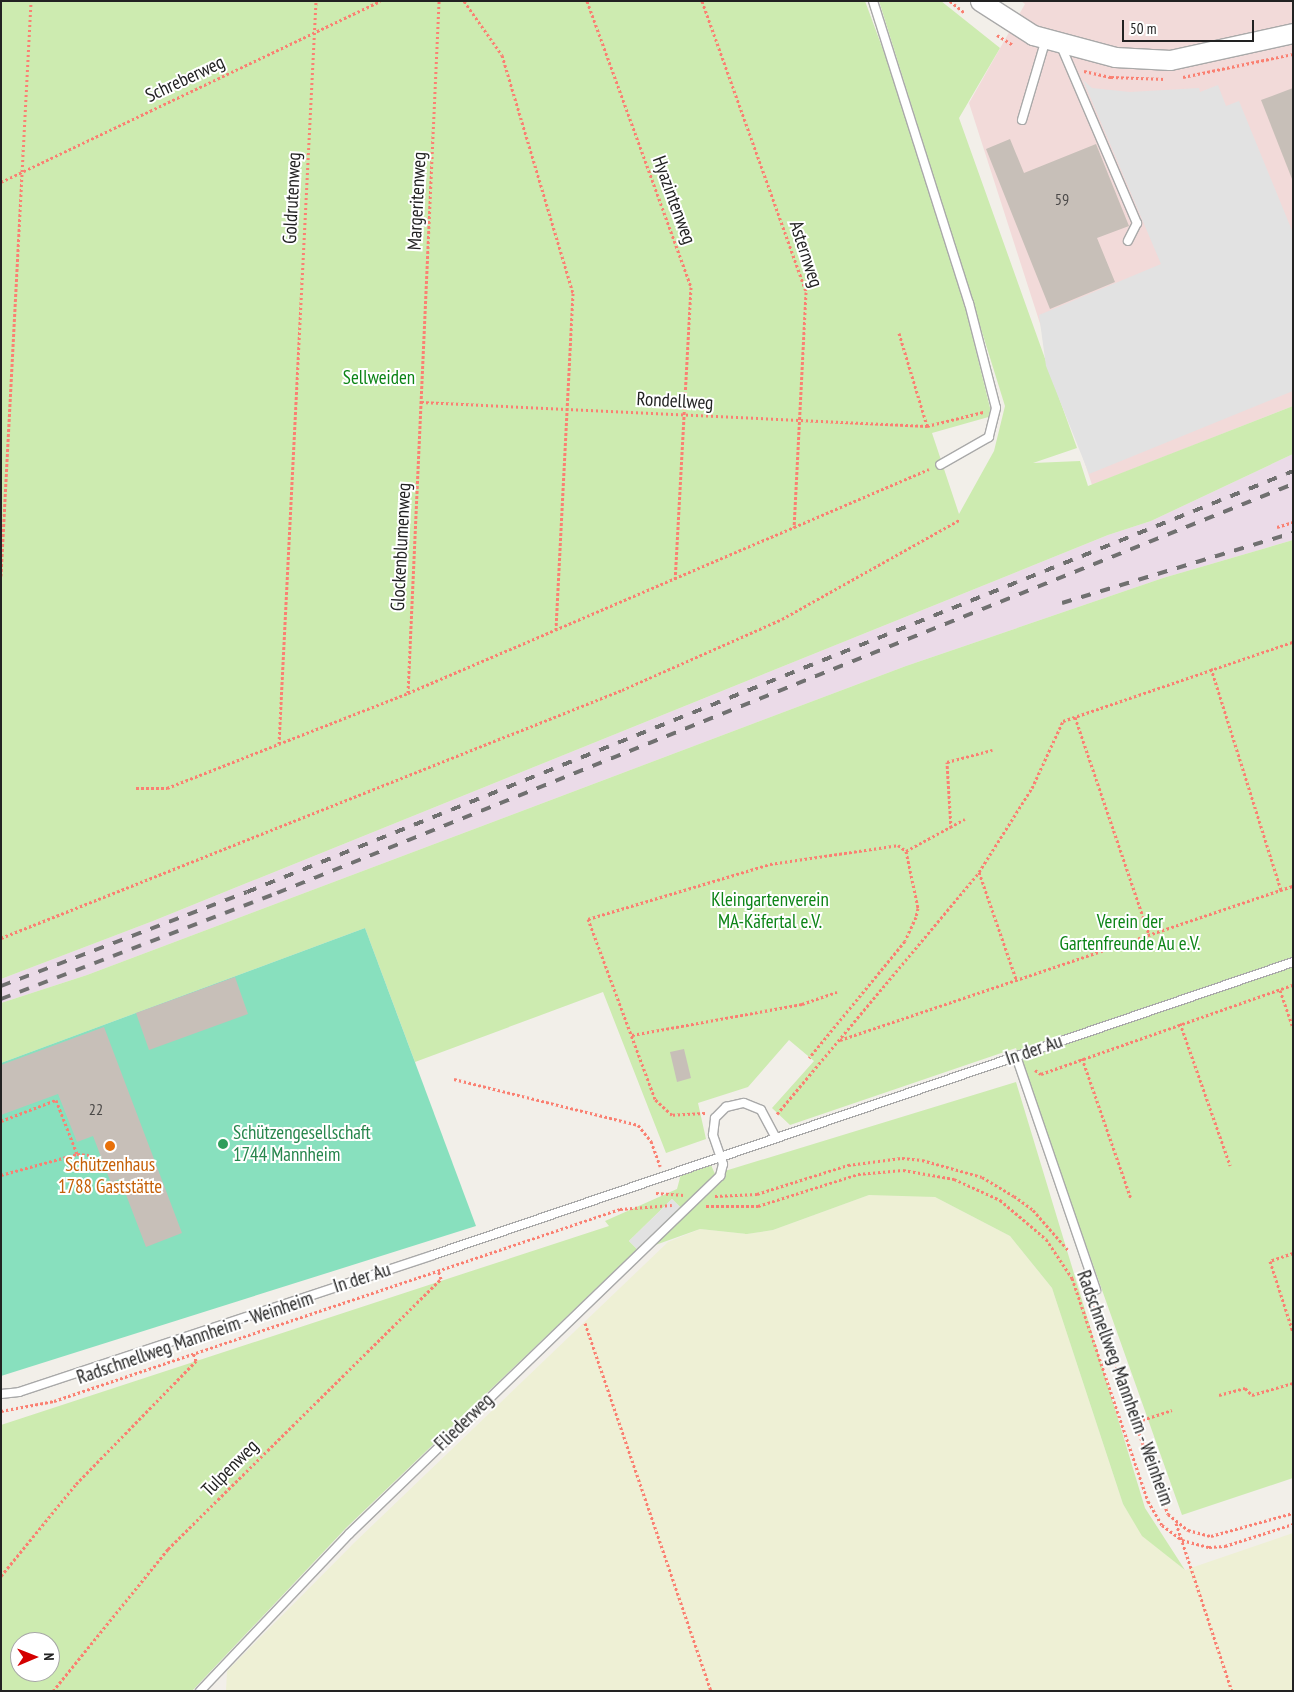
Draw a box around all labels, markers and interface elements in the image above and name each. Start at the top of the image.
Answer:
scale bar [1124,10,1256,42]
text: 50 m [1130,19,1156,38]
street label: Schreberweg [142,51,228,107]
street label: Margeritenweg [403,151,431,251]
street label: Goldrutenweg [278,152,306,244]
street label: Hyazintenweg [647,153,701,247]
house number: 59 [1055,189,1069,209]
street label: Asternweg [785,218,827,290]
park label: Sellweiden [343,367,415,389]
street label: Rondellweg [636,388,714,414]
street label: Glockenblumenweg [386,482,416,612]
park label: Kleingartenverein MA-Käfertal e.V. [711,889,829,933]
park label: Verein der Gartenfreunde Au e.V. [1059,911,1201,955]
street label: In der Au [1002,1030,1066,1070]
house number: 22 [89,1099,103,1119]
place label: Schützengesellschaft 1744 Mannheim [233,1122,371,1166]
marker: Schützengesellschaft 1744 Mannheim [217,1138,229,1150]
marker: Schützenhaus 1788 Gaststätte [104,1140,116,1152]
place label: Schützenhaus 1788 Gaststätte [58,1154,162,1198]
street label: In der Au [330,1258,394,1298]
street label: Radschnellweg Mannheim - Weinheim [1071,1267,1179,1509]
street label: Radschnellweg Mannheim - Weinheim [73,1286,317,1390]
street label: Fliederweg [430,1389,498,1455]
street label: Tulpenweg [197,1435,263,1501]
north arrow [10,1632,60,1682]
text: N [40,1653,58,1661]

